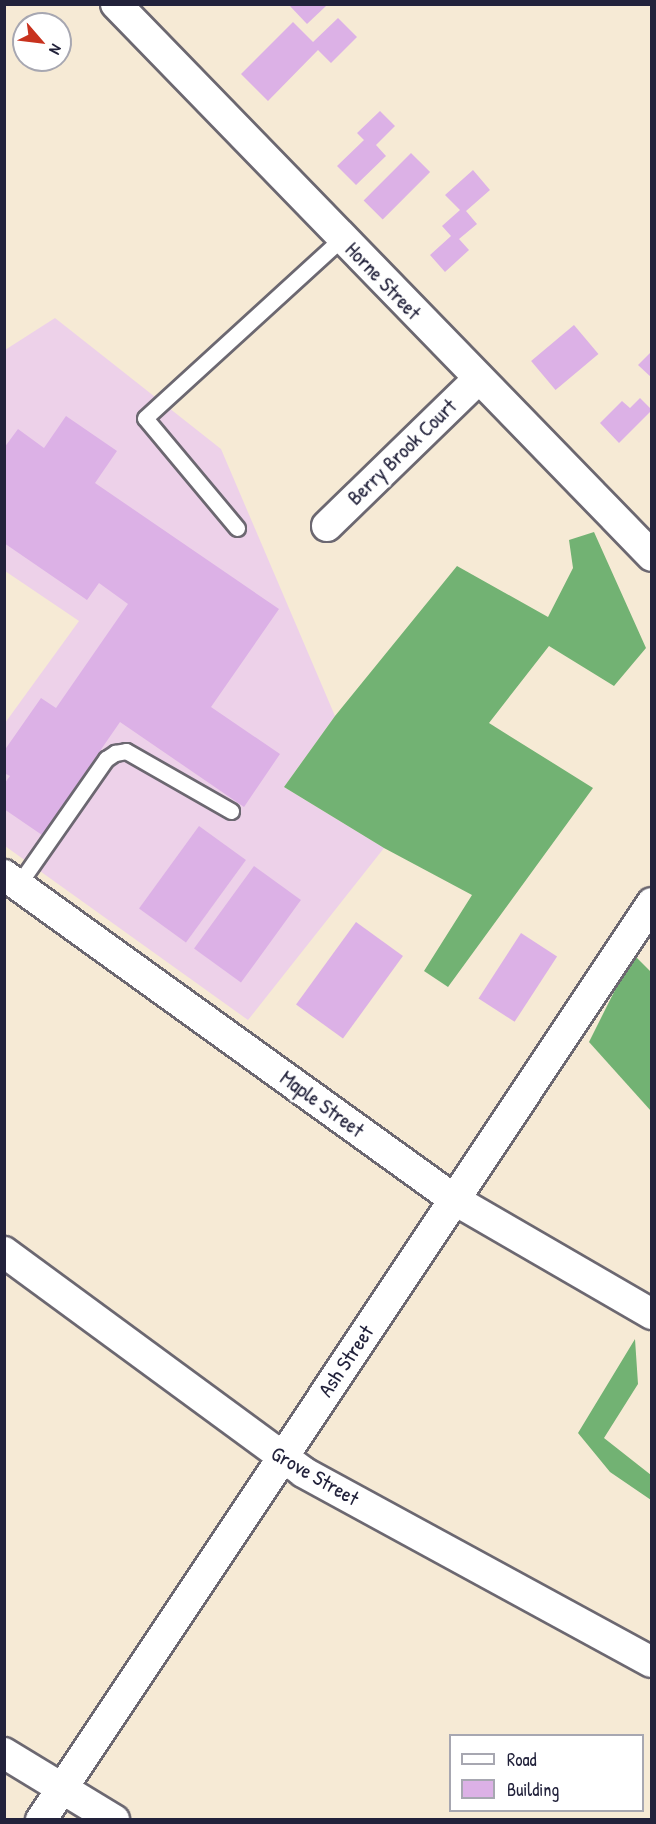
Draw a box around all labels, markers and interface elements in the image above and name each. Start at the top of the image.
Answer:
north arrow [12,12,72,72]
text: N [44,41,68,58]
street label: Horne Street [340,237,426,325]
street label: Berry Brook Court [342,394,462,510]
street label: Maple Street [275,1065,369,1143]
street label: Ash Street [313,1320,379,1402]
street label: Grove Street [267,1441,363,1511]
legend [449,1734,644,1812]
text: Road [507,1747,537,1772]
text: Building [507,1777,559,1802]

